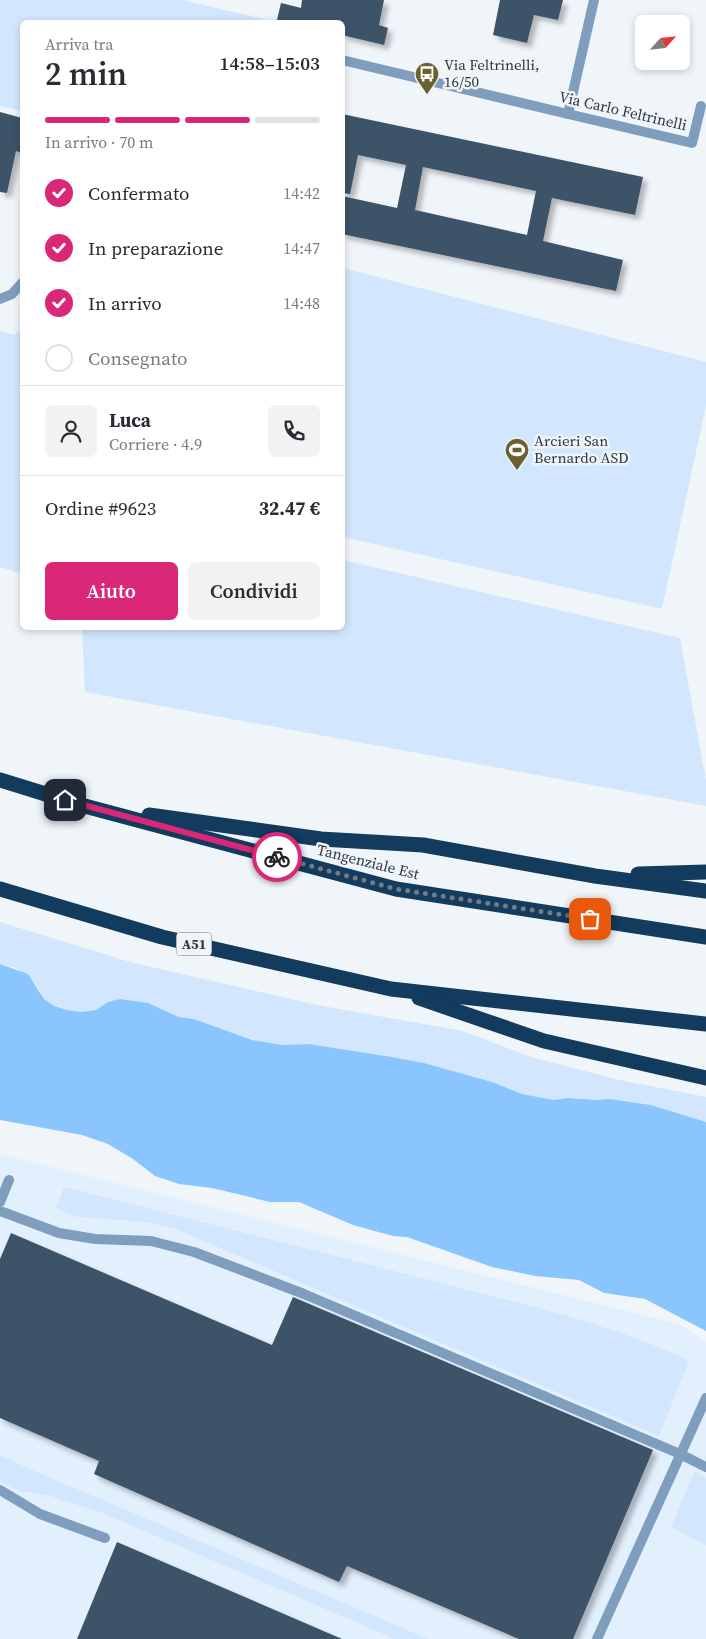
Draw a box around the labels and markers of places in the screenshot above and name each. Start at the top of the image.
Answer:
place label: Via Feltrinelli, 16/50 [444,54,540,92]
bus stop icon: Via Feltrinelli, 16/50 [414,61,440,95]
place label: Arcieri San Bernardo ASD [534,430,629,468]
sports icon: Arcieri San Bernardo ASD [504,437,530,471]
pin [44,779,86,821]
pin [569,898,611,940]

